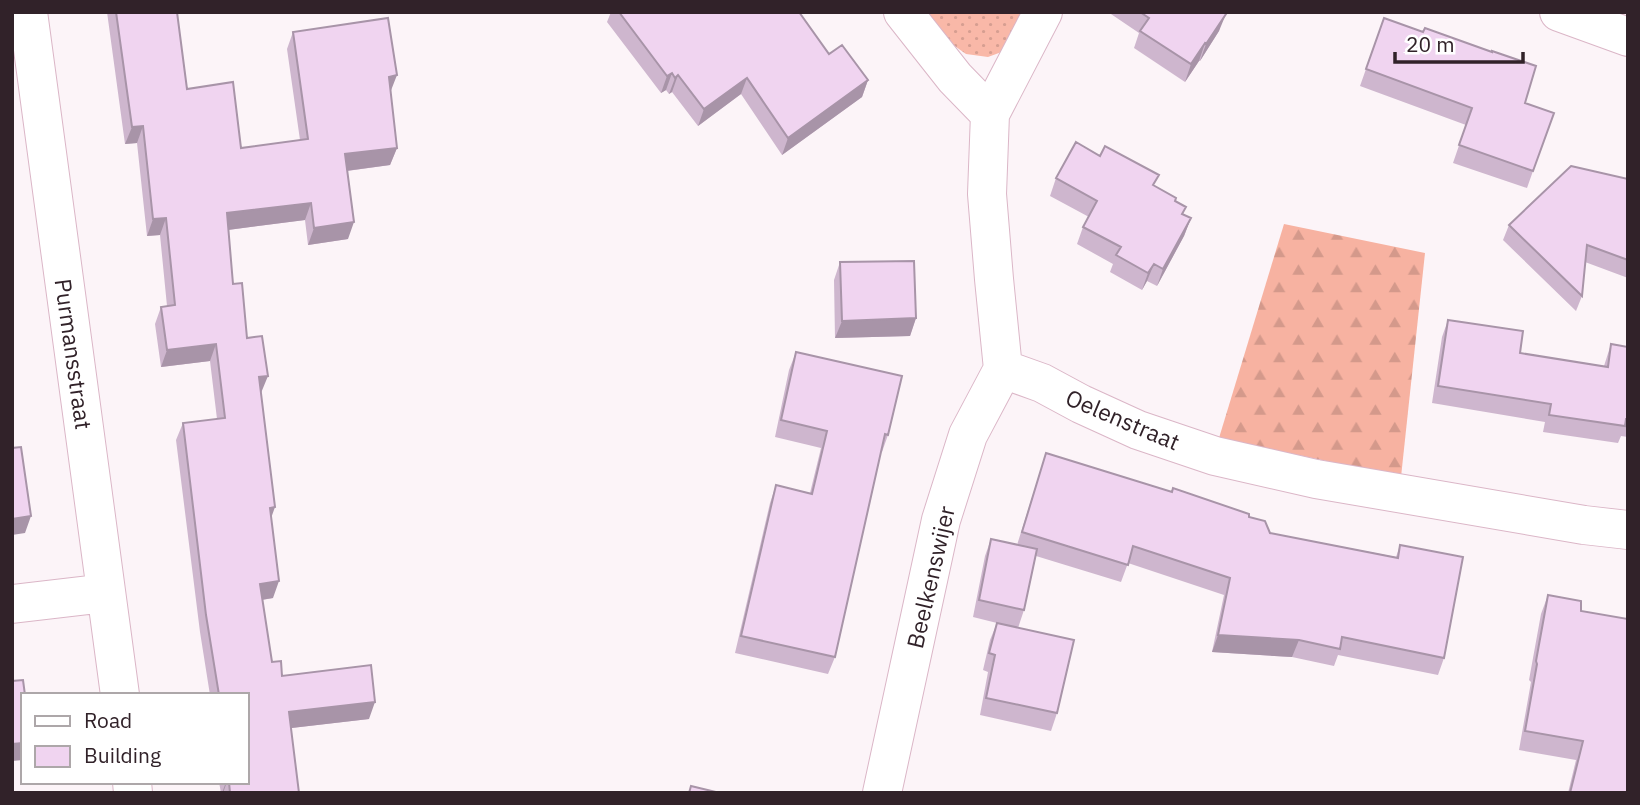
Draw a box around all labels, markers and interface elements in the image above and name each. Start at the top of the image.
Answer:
scale bar [1395,21,1523,65]
text: 20 m [1406,30,1455,58]
street label: Purmansstraat [49,277,99,431]
street label: Oelenstraat [1061,382,1185,456]
street label: Beelkenswijer [899,502,961,651]
legend [21,693,248,784]
text: Road [84,706,132,734]
text: Building [84,741,161,769]

